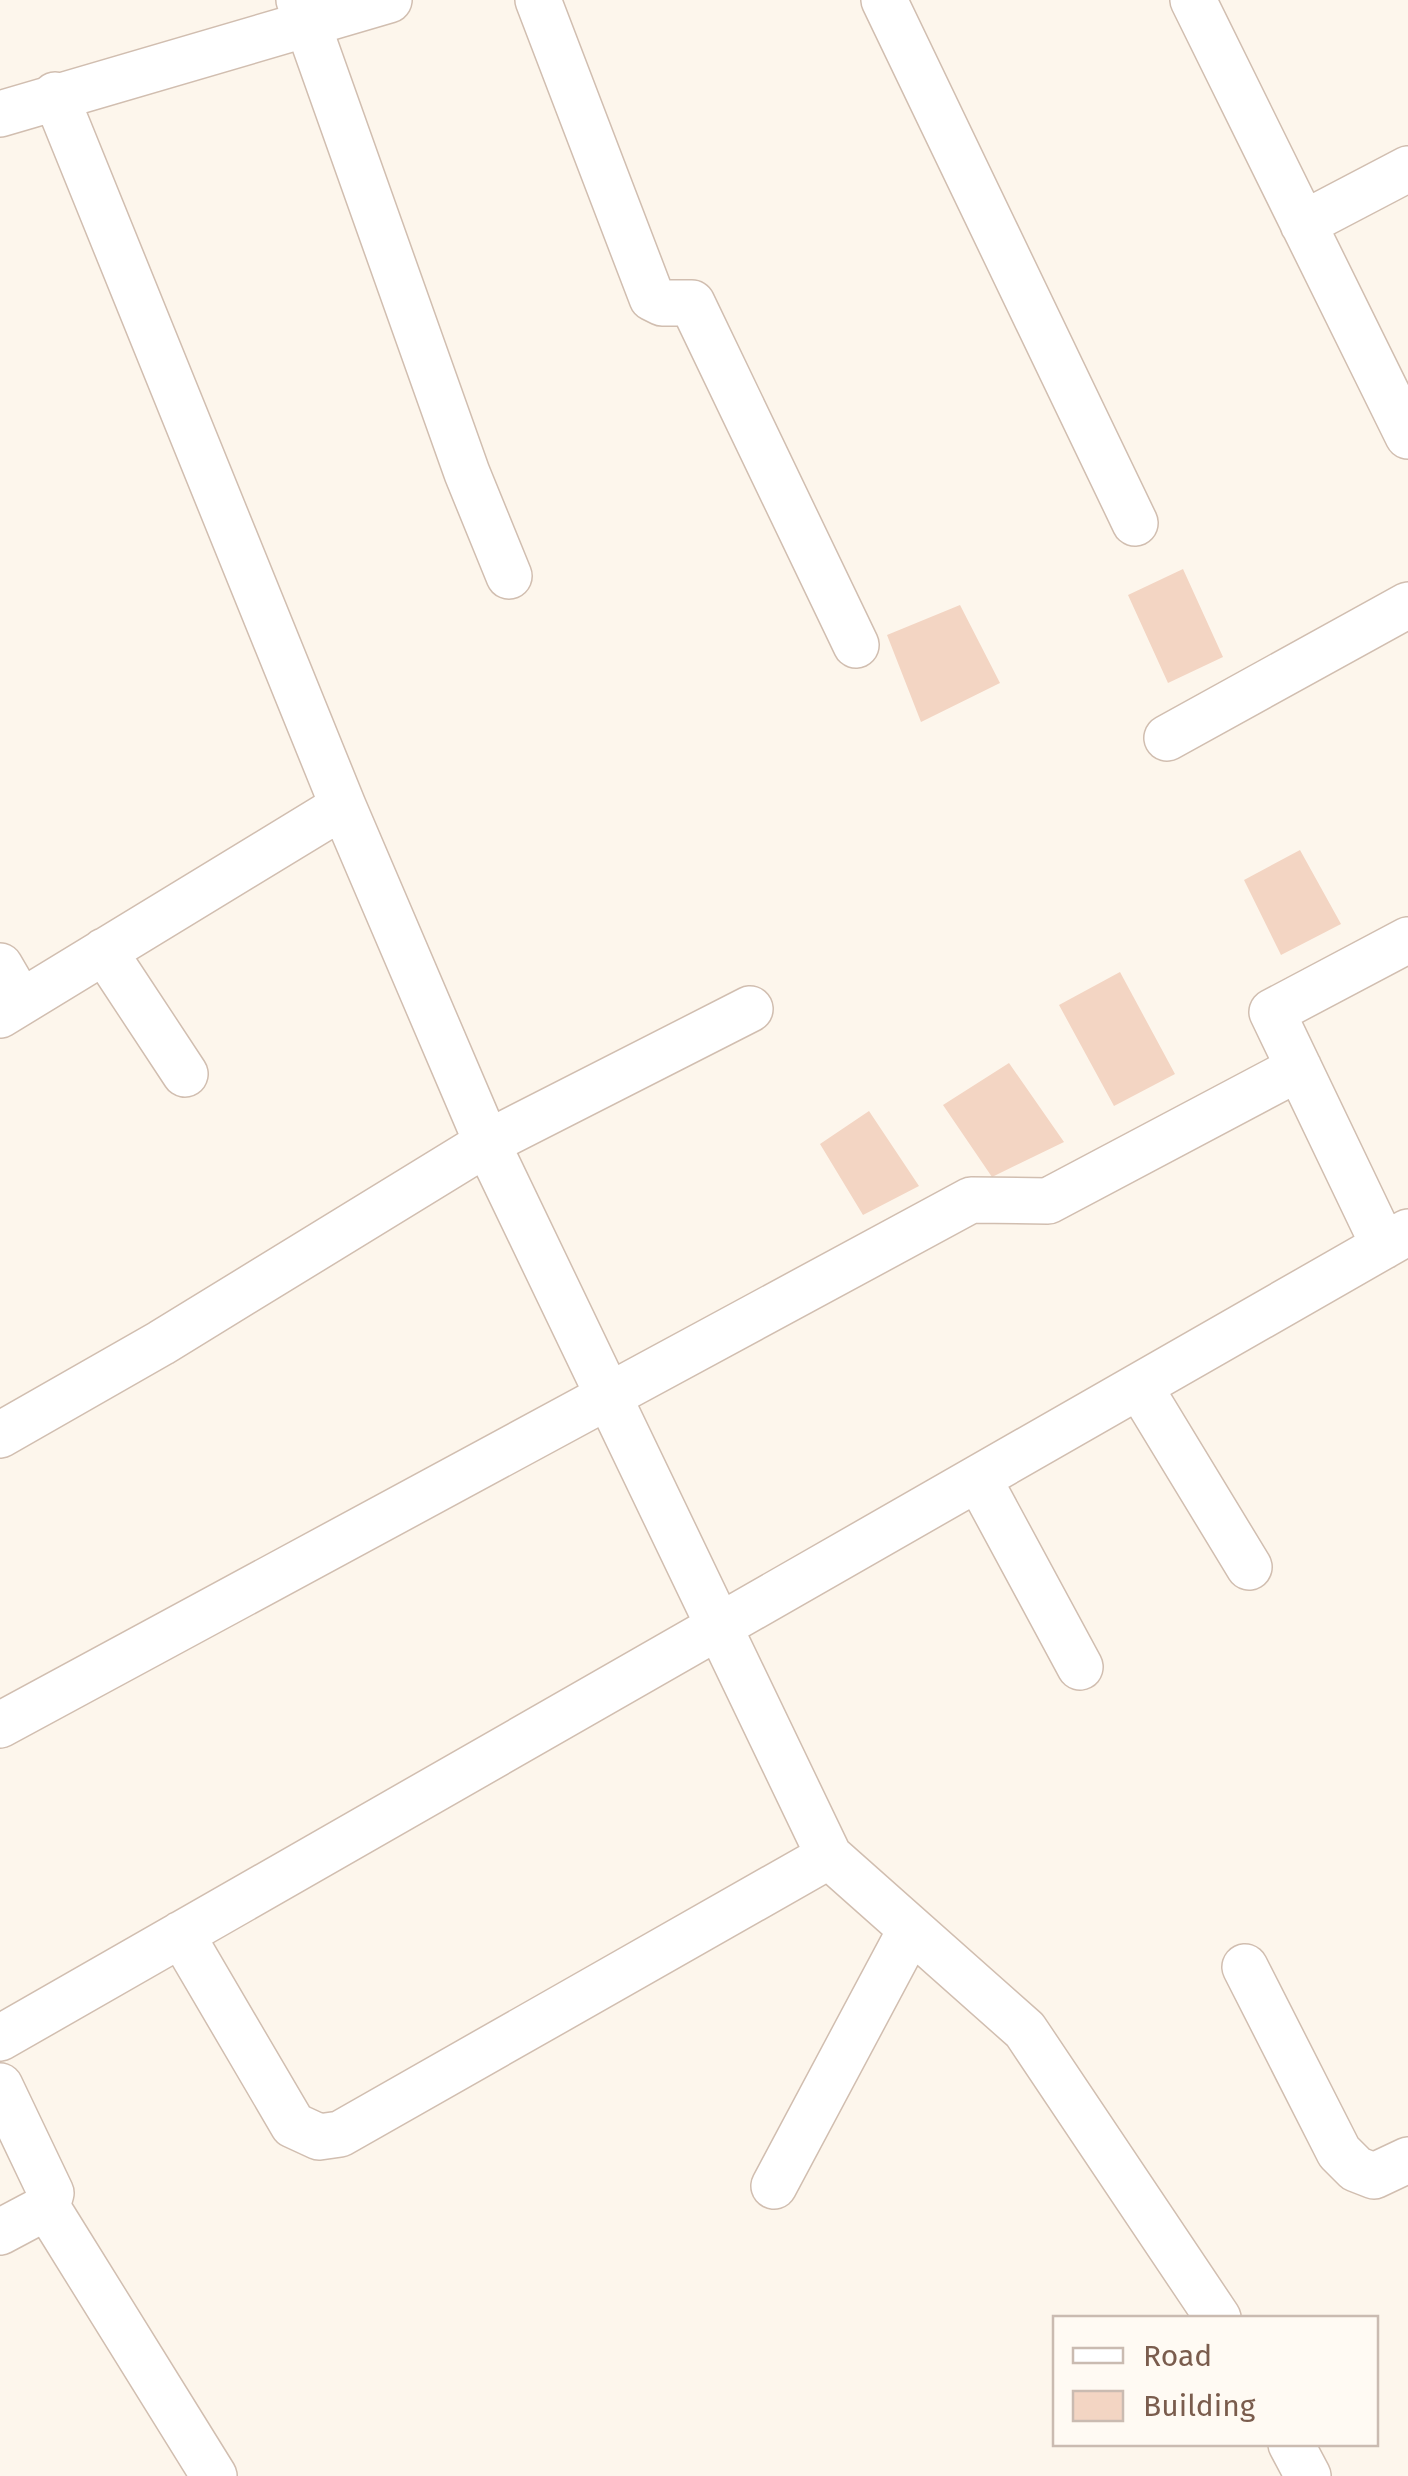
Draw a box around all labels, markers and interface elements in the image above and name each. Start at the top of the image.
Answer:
legend [1053,2316,1378,2446]
text: Road [1143,2338,1212,2374]
text: Building [1143,2388,1256,2424]

